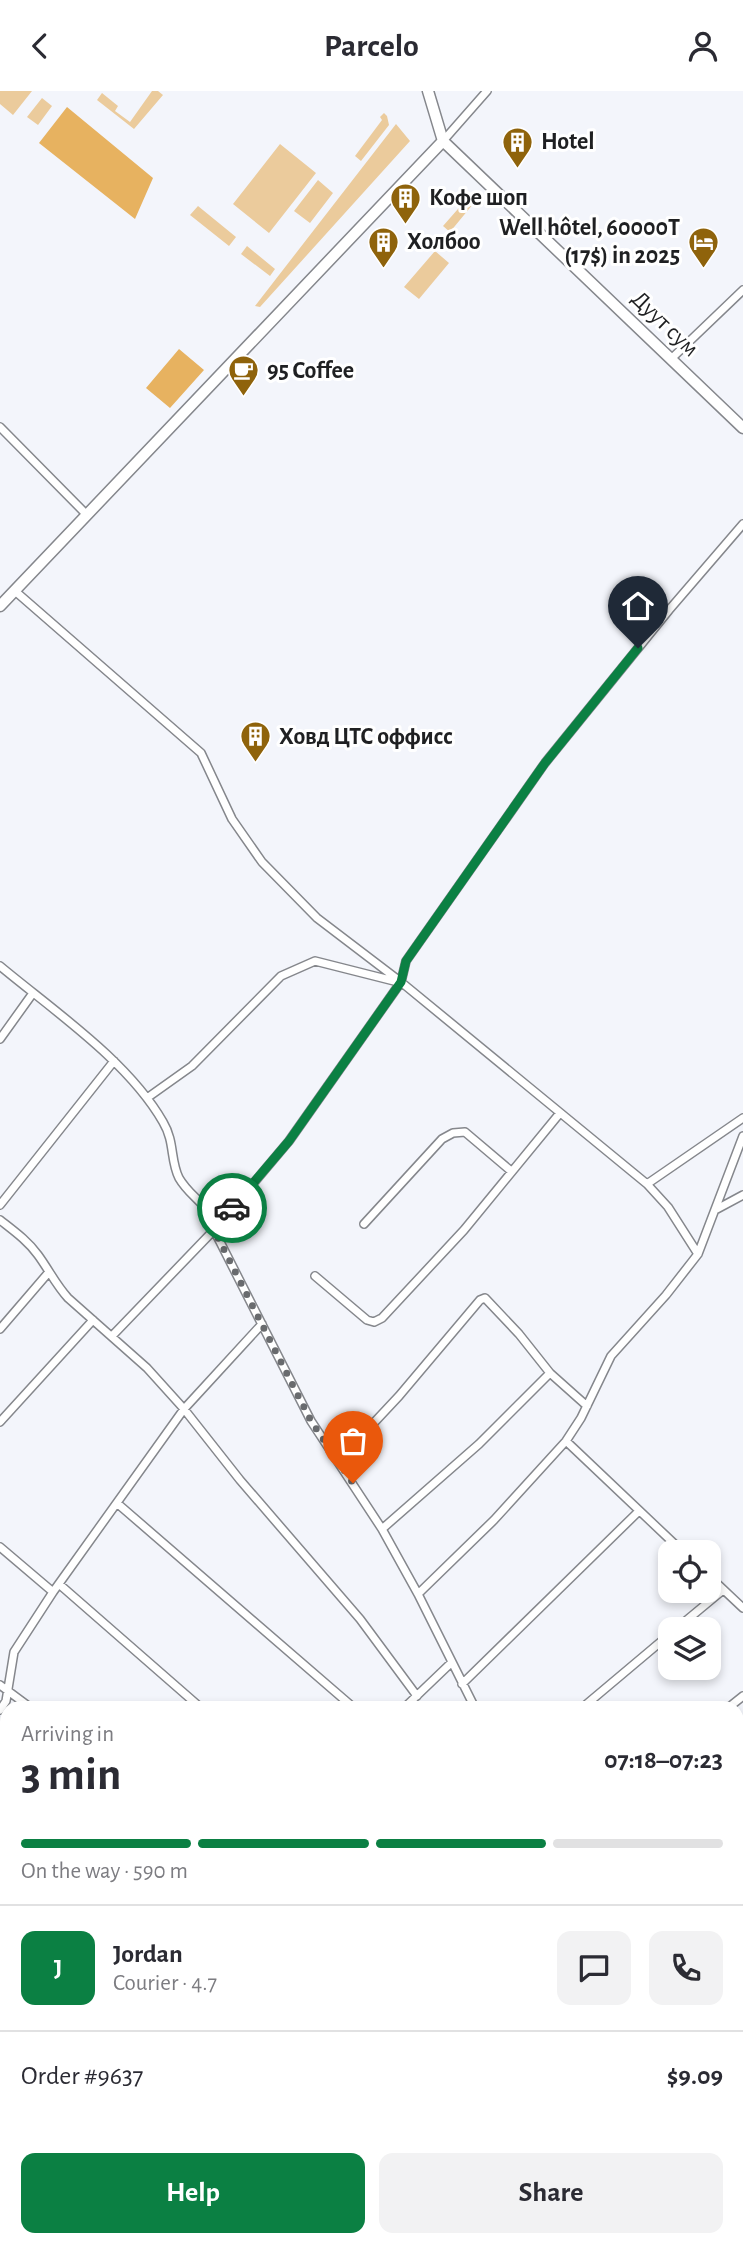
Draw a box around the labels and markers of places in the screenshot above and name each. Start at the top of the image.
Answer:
building icon: Hotel [501,125,535,169]
place label: Hotel [541,130,595,154]
building icon: Кофе шоп [389,181,423,225]
place label: Кофе шоп [429,186,528,210]
place label: Well hôtel, 60000T (17$) in 2025 [499,216,680,268]
building icon: Холбоо [367,225,401,269]
hotel icon: Well hôtel, 60000T (17$) in 2025 [686,225,720,269]
place label: Холбоо [407,230,481,254]
cafe icon: 95 Coffee [227,354,261,398]
place label: 95 Coffee [267,359,354,383]
pin [608,576,668,648]
building icon: Ховд ЦТС оффисс [239,720,273,764]
place label: Ховд ЦТС оффисс [279,725,453,749]
pin [323,1411,383,1483]

